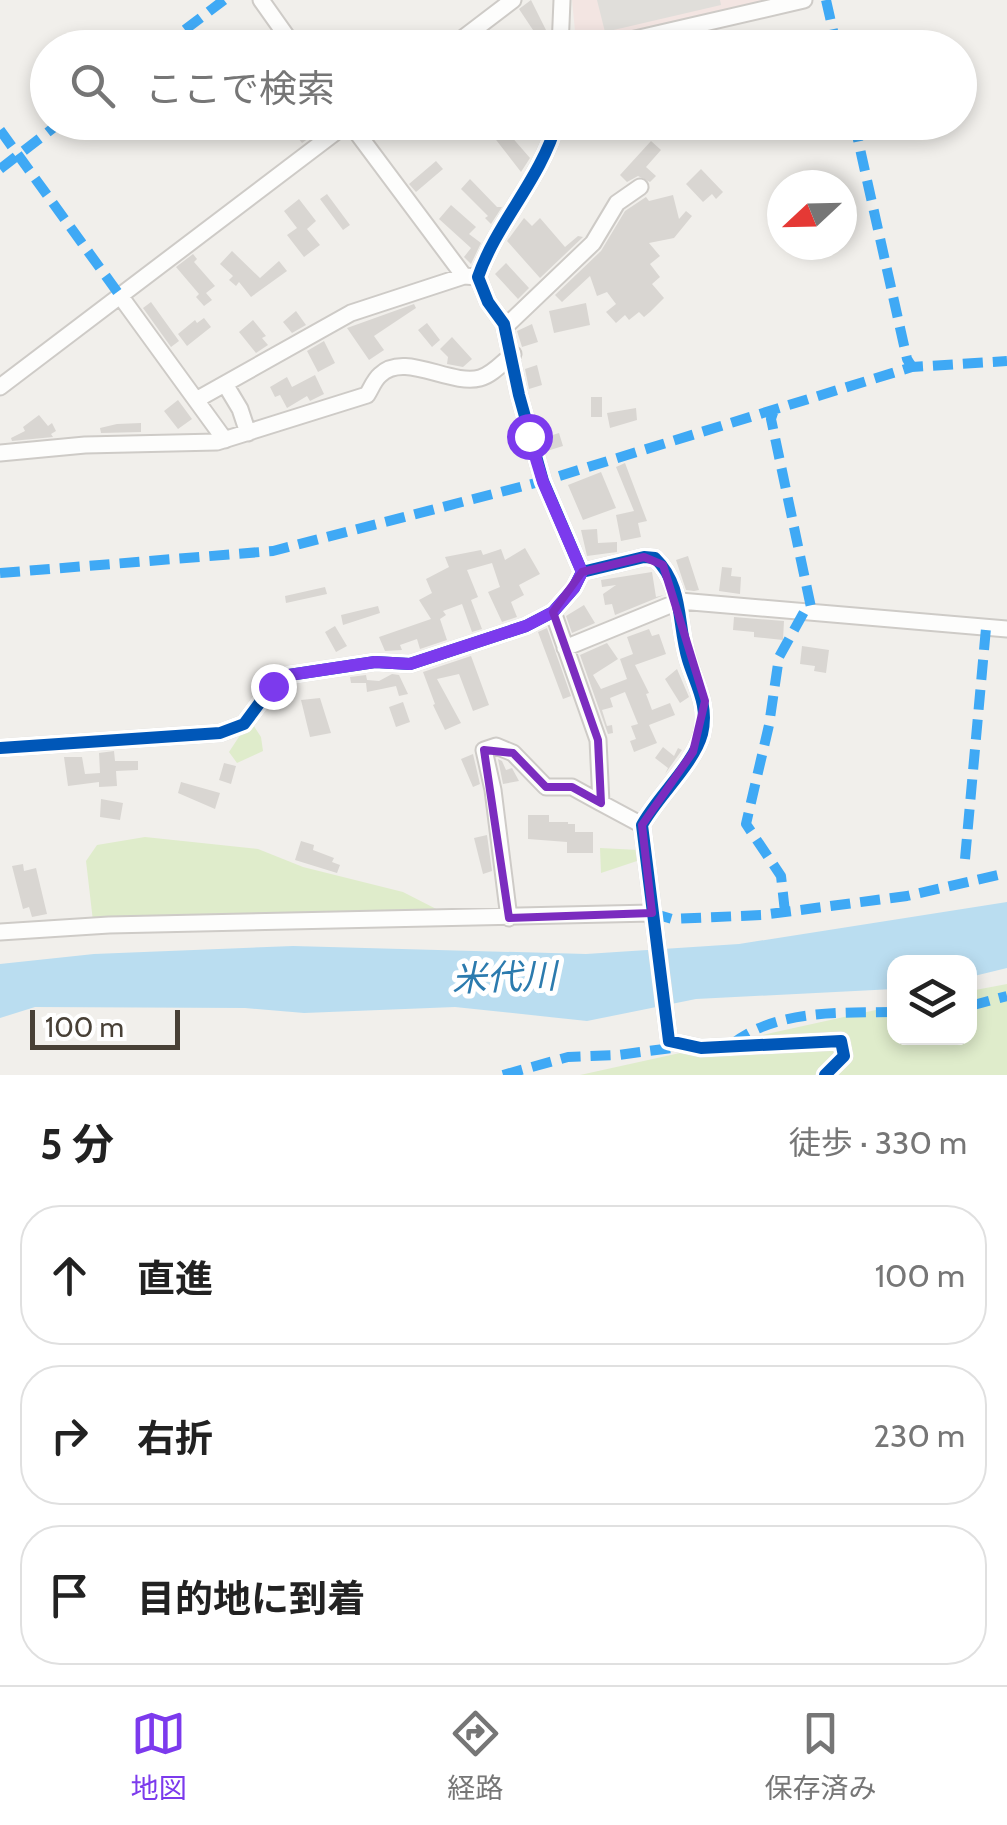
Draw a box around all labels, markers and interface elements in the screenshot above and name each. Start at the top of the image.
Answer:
search box [30,30,977,140]
icon: search [65,58,120,113]
text: ここで検索 [145,65,335,112]
north arrow [767,170,857,260]
route start [507,414,553,460]
route end [251,664,297,710]
water label: 米代川 [451,954,561,1000]
map controls [887,955,977,1045]
button: layers [887,955,977,1045]
scale bar [30,1005,180,1050]
text: 100 m [45,1010,124,1044]
text: 5 分 [40,1118,114,1170]
text: 徒歩 · 330 m [789,1123,967,1162]
icon: ahead [42,1248,97,1303]
text: 直進 [137,1255,213,1302]
text: 100 m [875,1256,965,1295]
icon: right [42,1408,97,1463]
text: 右折 [137,1415,213,1462]
text: 230 m [873,1416,965,1455]
icon: arrive [42,1568,97,1623]
text: 目的地に到着 [137,1575,365,1622]
tab: 地図 [130,1706,187,1806]
tab: 経路 [447,1706,504,1806]
tab: 保存済み [764,1706,877,1806]

